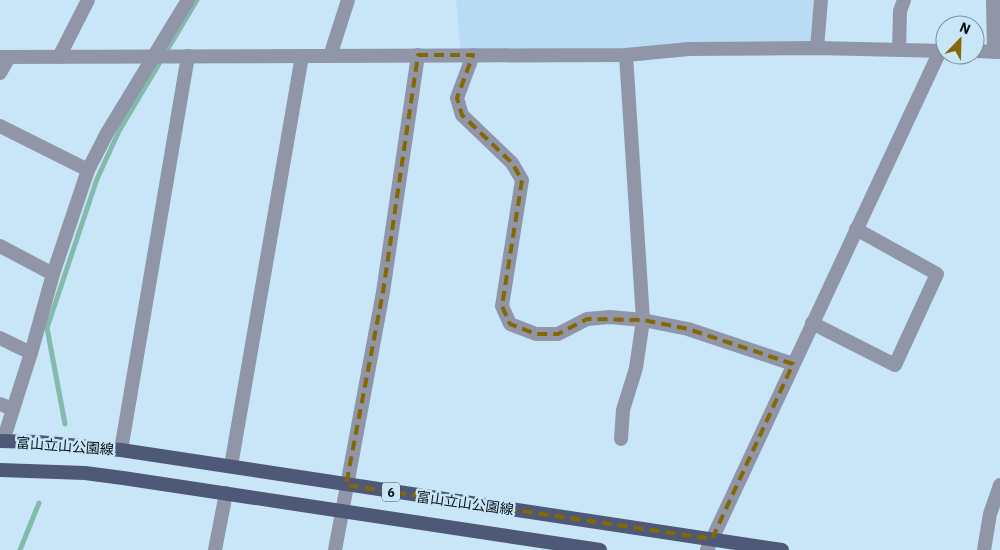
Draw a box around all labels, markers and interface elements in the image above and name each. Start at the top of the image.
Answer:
north arrow [935,15,985,65]
text: N [957,18,973,38]
street label: 富山立山公園線 [15,434,115,458]
road number: 6 [382,482,400,502]
street label: 富山立山公園線 [415,487,515,519]

